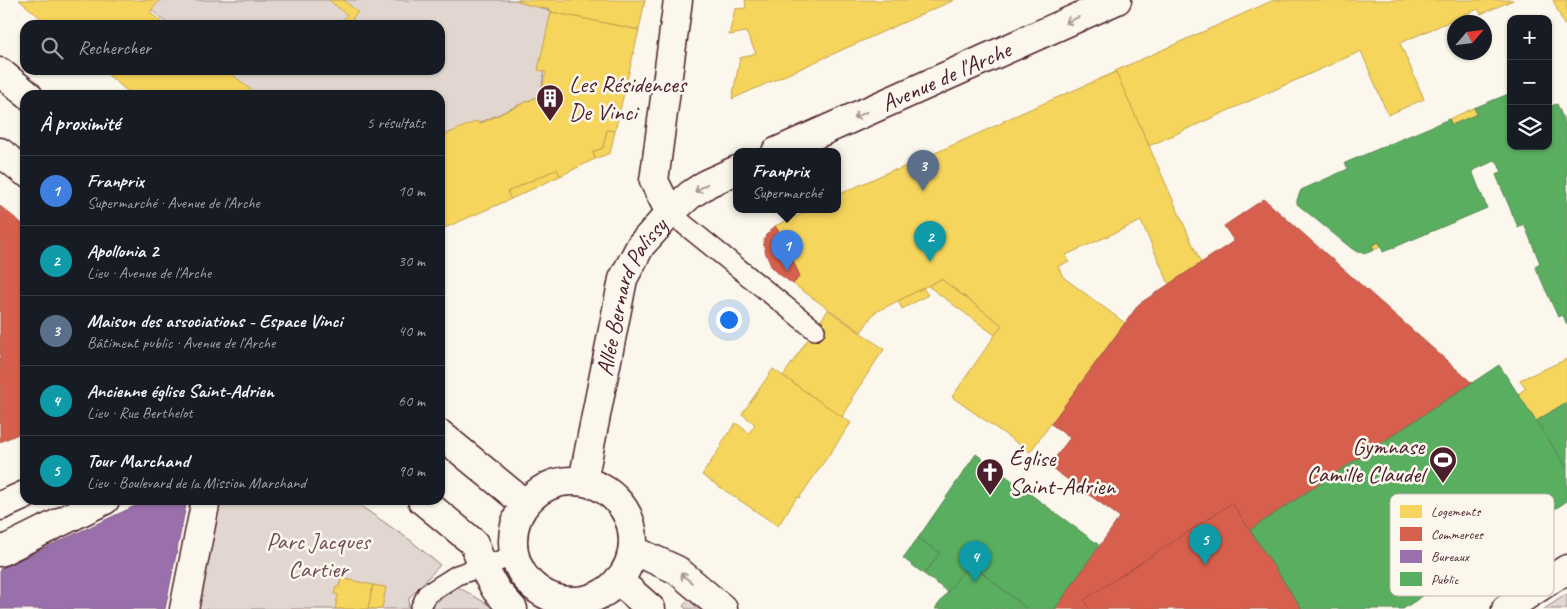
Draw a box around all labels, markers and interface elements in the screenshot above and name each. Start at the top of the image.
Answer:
one-way arrow [1065,15,1080,25]
north arrow [1447,15,1492,60]
map controls [1507,15,1552,150]
button: + [1507,15,1552,60]
search box [20,20,445,75]
street label: Avenue de l'Arche [876,33,1017,118]
icon: search [38,34,66,62]
text: Rechercher [78,36,151,60]
button: − [1507,60,1552,105]
place label: Les Résidences De Vinci [569,69,688,127]
building icon: Les Résidences De Vinci [535,83,565,122]
button: layers [1507,105,1552,150]
text: À proximité [40,110,120,136]
one-way arrow [853,110,868,120]
text: 5 résultats [366,113,425,133]
popup [733,148,841,213]
pin: 3 [907,150,939,191]
text: Franprix [752,159,809,183]
text: Franprix [87,169,144,193]
text: 1 [52,181,60,201]
text: 10 m [398,181,425,201]
one-way arrow [694,182,708,193]
text: Supermarché [752,183,822,203]
text: Supermarché · Avenue de l'Arche [87,193,260,213]
street label: Allée Bernard Palissy [589,210,675,378]
pin: 2 [914,221,946,262]
pin: 1 [771,230,803,271]
text: Apollonia 2 [87,239,158,263]
text: 2 [52,251,60,271]
text: 30 m [398,251,425,271]
text: Lieu · Avenue de l'Arche [87,263,211,283]
your location [716,307,742,333]
text: Maison des associations - Espace Vinci [87,309,342,333]
text: 3 [52,321,60,341]
text: 40 m [398,321,425,341]
text: Bâtiment public · Avenue de l'Arche [87,333,275,353]
text: Ancienne église Saint-Adrien [87,379,274,403]
text: 4 [52,391,60,411]
text: 60 m [398,391,425,411]
text: Lieu · Rue Berthelot [87,403,193,423]
place label: Gymnase Camille Claudel [1306,431,1428,489]
place label: Église Saint-Adrien [1009,443,1116,501]
sports icon: Gymnase Camille Claudel [1428,445,1458,484]
text: Tour Marchand [87,449,189,473]
church icon: Église Saint-Adrien [975,457,1005,496]
text: 5 [53,461,59,481]
text: 90 m [398,461,425,481]
text: Lieu · Boulevard de la Mission Marchand [87,473,306,493]
legend [1390,494,1554,596]
text: Logements [1431,503,1481,520]
pin: 5 [1189,524,1221,565]
park label: Parc Jacques Cartier [266,526,371,584]
text: Commerces [1431,526,1484,543]
pin: 4 [959,541,991,582]
text: Bureaux [1431,548,1470,565]
text: Public [1431,571,1459,588]
one-way arrow [680,572,693,583]

